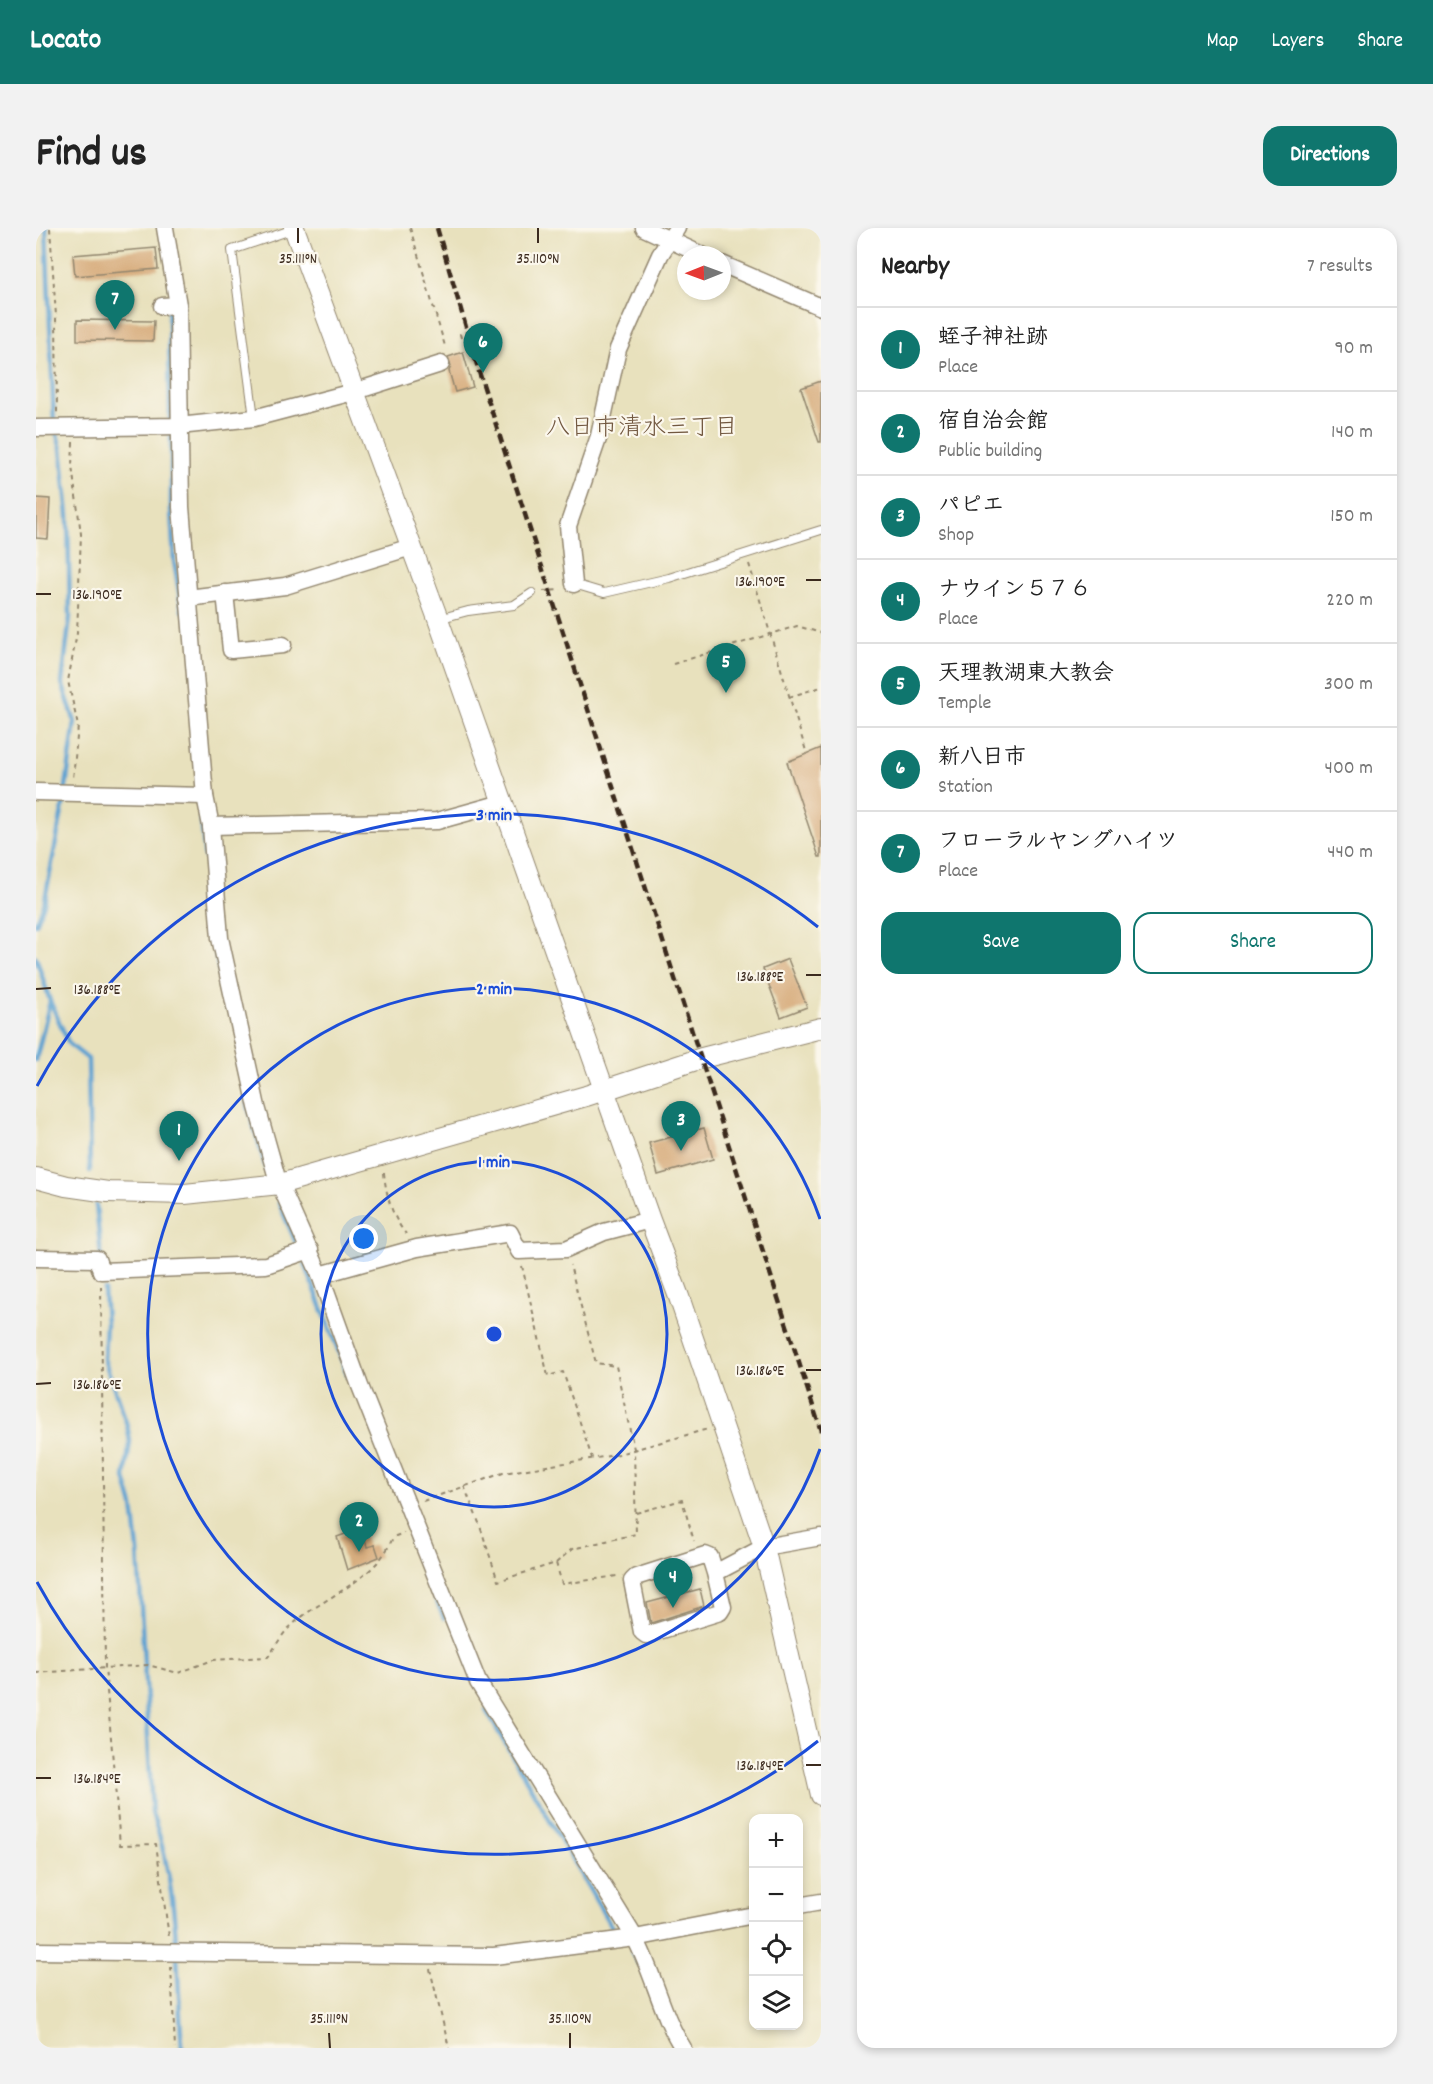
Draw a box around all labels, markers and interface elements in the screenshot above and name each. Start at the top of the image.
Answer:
text: Locato [30,22,101,62]
text: Map [1207,27,1238,57]
text: Layers [1271,27,1324,57]
text: Share [1357,27,1403,57]
text: Find us [36,126,147,186]
button: Directions [1263,126,1397,186]
north arrow [677,246,731,300]
text: 35.111°N [279,249,317,271]
text: 35.110°N [516,249,560,271]
text: Nearby [881,249,949,286]
text: 7 results [1307,253,1373,281]
pin: 7 [96,280,134,330]
text: 蛭子神社跡 [938,323,1048,354]
pin: 6 [464,324,502,373]
text: 1 [898,335,903,363]
text: 90 m [1335,335,1373,363]
text: Place [938,354,978,382]
text: 宿自治会館 [938,407,1048,438]
district label: 八日市清水三丁目 [546,412,738,446]
text: 2 [896,419,905,447]
text: 140 m [1331,419,1373,447]
text: Public building [938,438,1042,466]
text: パピエ [938,491,1004,522]
text: 3 [896,503,905,531]
text: 150 m [1330,503,1373,531]
text: Shop [938,522,974,550]
text: 136.190°E [735,572,785,594]
text: ナウイン５７６ [938,575,1092,606]
text: 136.190°E [72,585,122,607]
text: 4 [896,587,905,615]
text: 220 m [1326,587,1373,615]
text: Place [938,606,978,634]
pin: 5 [706,644,746,693]
text: 天理教湖東大教会 [938,659,1114,690]
text: 5 [896,671,905,699]
text: 300 m [1324,671,1373,699]
text: Temple [938,690,991,718]
text: 新八日市 [938,743,1026,774]
text: 6 [896,755,905,783]
text: 400 m [1325,755,1373,783]
text: Station [938,774,993,802]
text: 3 min [476,804,512,829]
text: フローラルヤングハイツ [938,827,1178,858]
text: 7 [897,839,904,867]
text: 440 m [1327,839,1373,867]
text: Place [938,858,978,886]
button: Save [881,912,1121,974]
button: Share [1133,912,1373,974]
text: 136.188°E [737,967,784,989]
text: 2 min [476,978,512,1003]
text: 136.188°E [74,980,121,1002]
pin: 3 [662,1102,700,1151]
pin: 1 [160,1112,198,1161]
text: 1 min [478,1151,510,1176]
your location [349,1224,378,1253]
centre of rings [484,1324,504,1344]
text: 136.186°E [736,1361,784,1383]
text: 136.186°E [73,1375,121,1397]
pin: 2 [340,1502,378,1552]
pin: 4 [654,1558,692,1608]
text: 136.184°E [737,1756,784,1778]
text: 136.184°E [74,1769,121,1791]
map controls [749,1814,803,2030]
button: + [749,1814,803,1868]
button: − [749,1868,803,1922]
button: locate [749,1922,803,1976]
button: layers [749,1976,803,2030]
text: 35.111°N [310,2009,348,2031]
text: 35.110°N [548,2009,592,2031]

